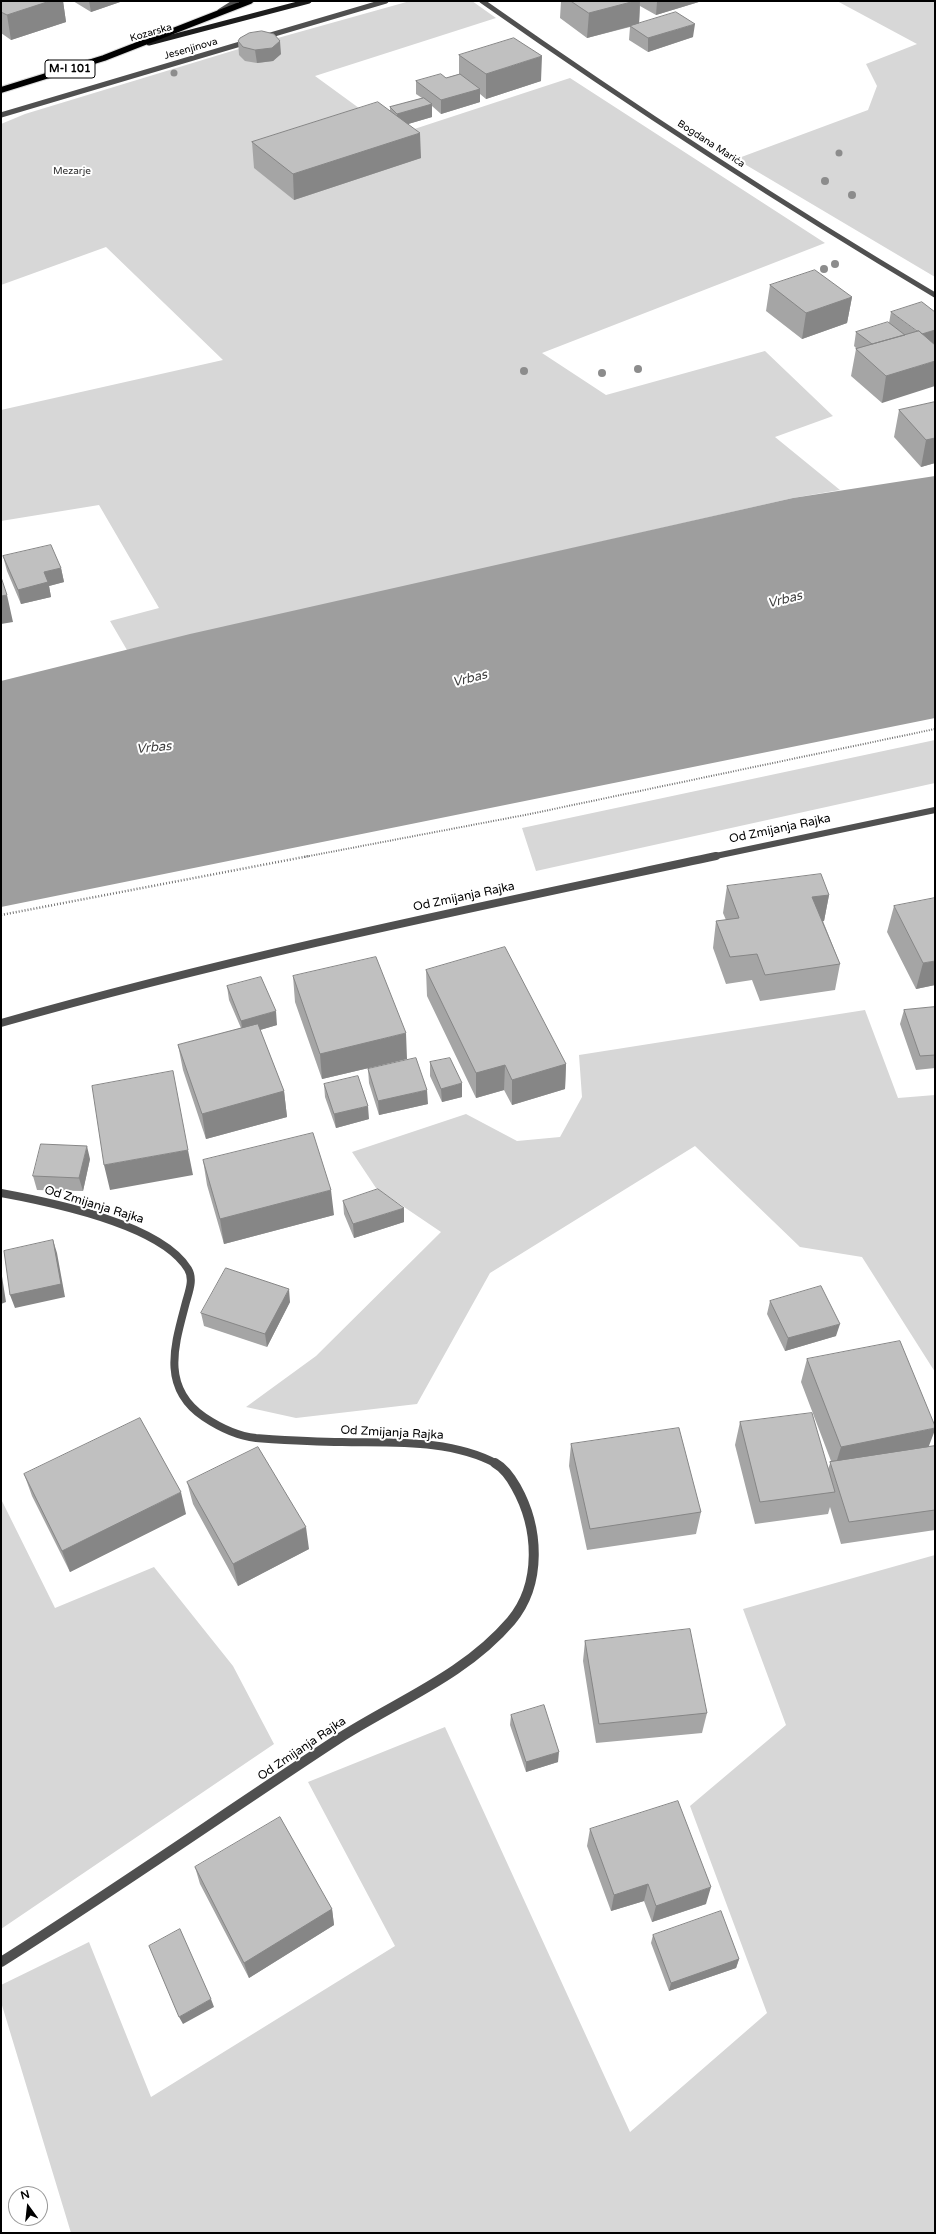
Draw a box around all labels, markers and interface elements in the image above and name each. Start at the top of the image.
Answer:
street label: Kozarska [129,21,173,45]
street label: Jesenjinova [163,36,219,62]
road number: M-I 101 [45,60,95,78]
street label: Bogdana Marića [675,118,747,170]
park label: Mezarje [53,165,91,177]
water label: Vrbas [766,588,804,612]
water label: Vrbas [451,667,489,691]
water label: Vrbas [136,739,172,757]
street label: Od Zmijanja Rajka [728,811,832,847]
street label: Od Zmijanja Rajka [412,879,516,915]
street label: Od Zmijanja Rajka [42,1183,146,1227]
street label: Od Zmijanja Rajka [340,1423,444,1443]
street label: Od Zmijanja Rajka [255,1714,349,1784]
north arrow [8,2186,48,2226]
text: N [19,2187,31,2202]

